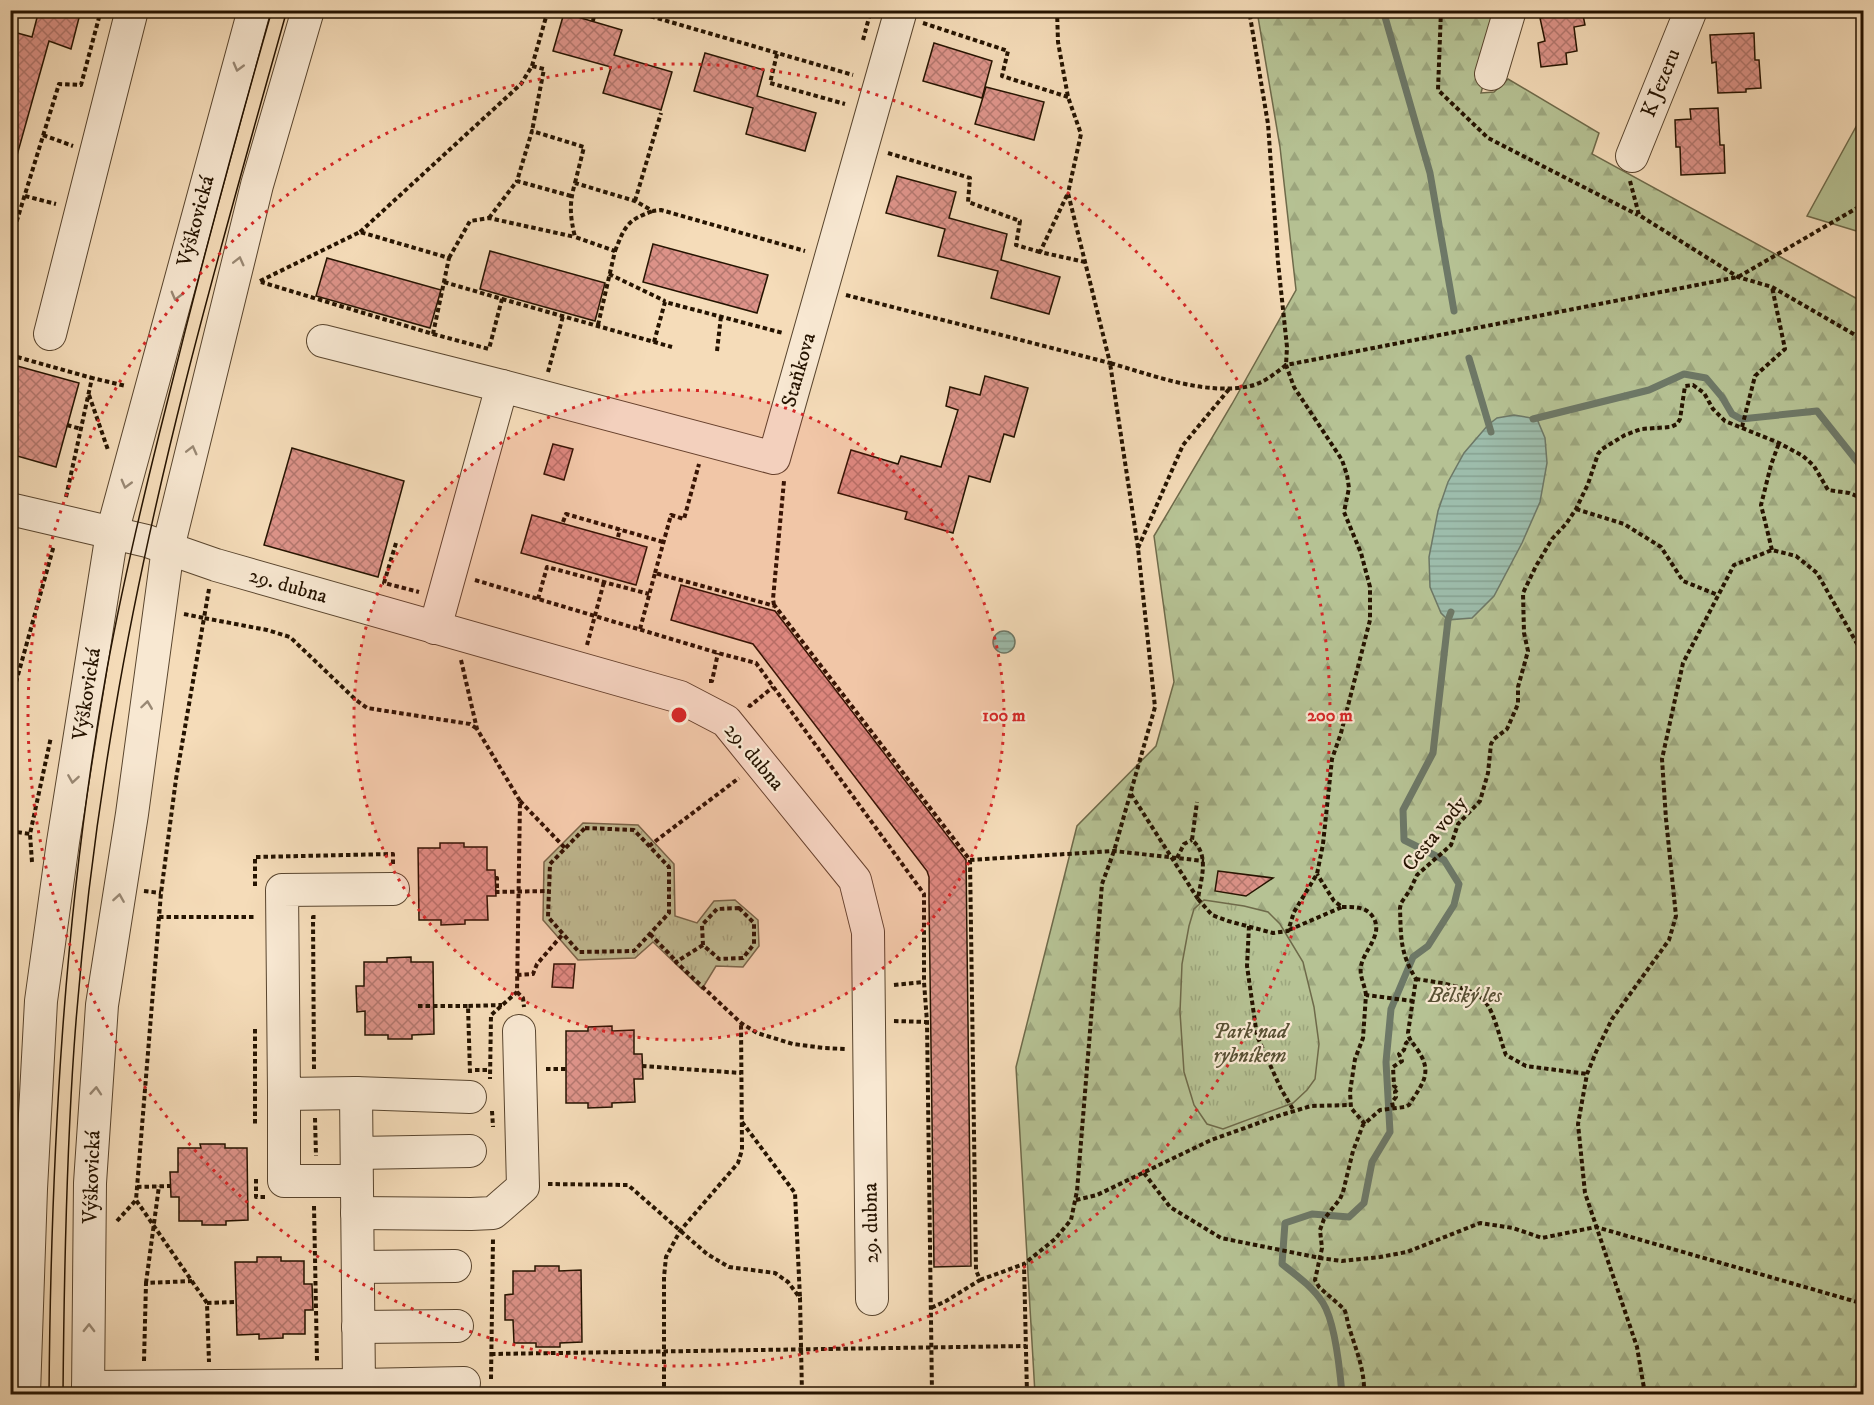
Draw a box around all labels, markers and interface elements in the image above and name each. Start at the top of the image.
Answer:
street label: K Jezeru [1636,45,1686,121]
one-way arrow [233,61,245,72]
street label: Výškovická [171,173,221,270]
one-way arrow [231,256,244,266]
one-way arrow [170,290,183,300]
street label: Staňkova [776,330,822,410]
one-way arrow [185,445,198,455]
one-way arrow [120,479,133,489]
street label: 29. dubna [246,562,330,610]
street label: Výškovická [67,646,107,743]
one-way arrow [140,700,152,710]
centre of rings [669,705,689,725]
text: 100 m [982,705,1026,727]
text: 200 m [1307,705,1353,727]
street label: 29. dubna [718,718,790,796]
one-way arrow [67,774,80,784]
street label: Cesta vody [1397,790,1474,877]
one-way arrow [112,893,124,903]
park label: Bělský les [1427,983,1502,1009]
park label: Park nad rybníkem [1213,1019,1290,1069]
one-way arrow [90,1087,103,1096]
street label: Výškovická [77,1130,107,1225]
street label: 29. dubna [857,1182,885,1264]
one-way arrow [83,1324,95,1333]

